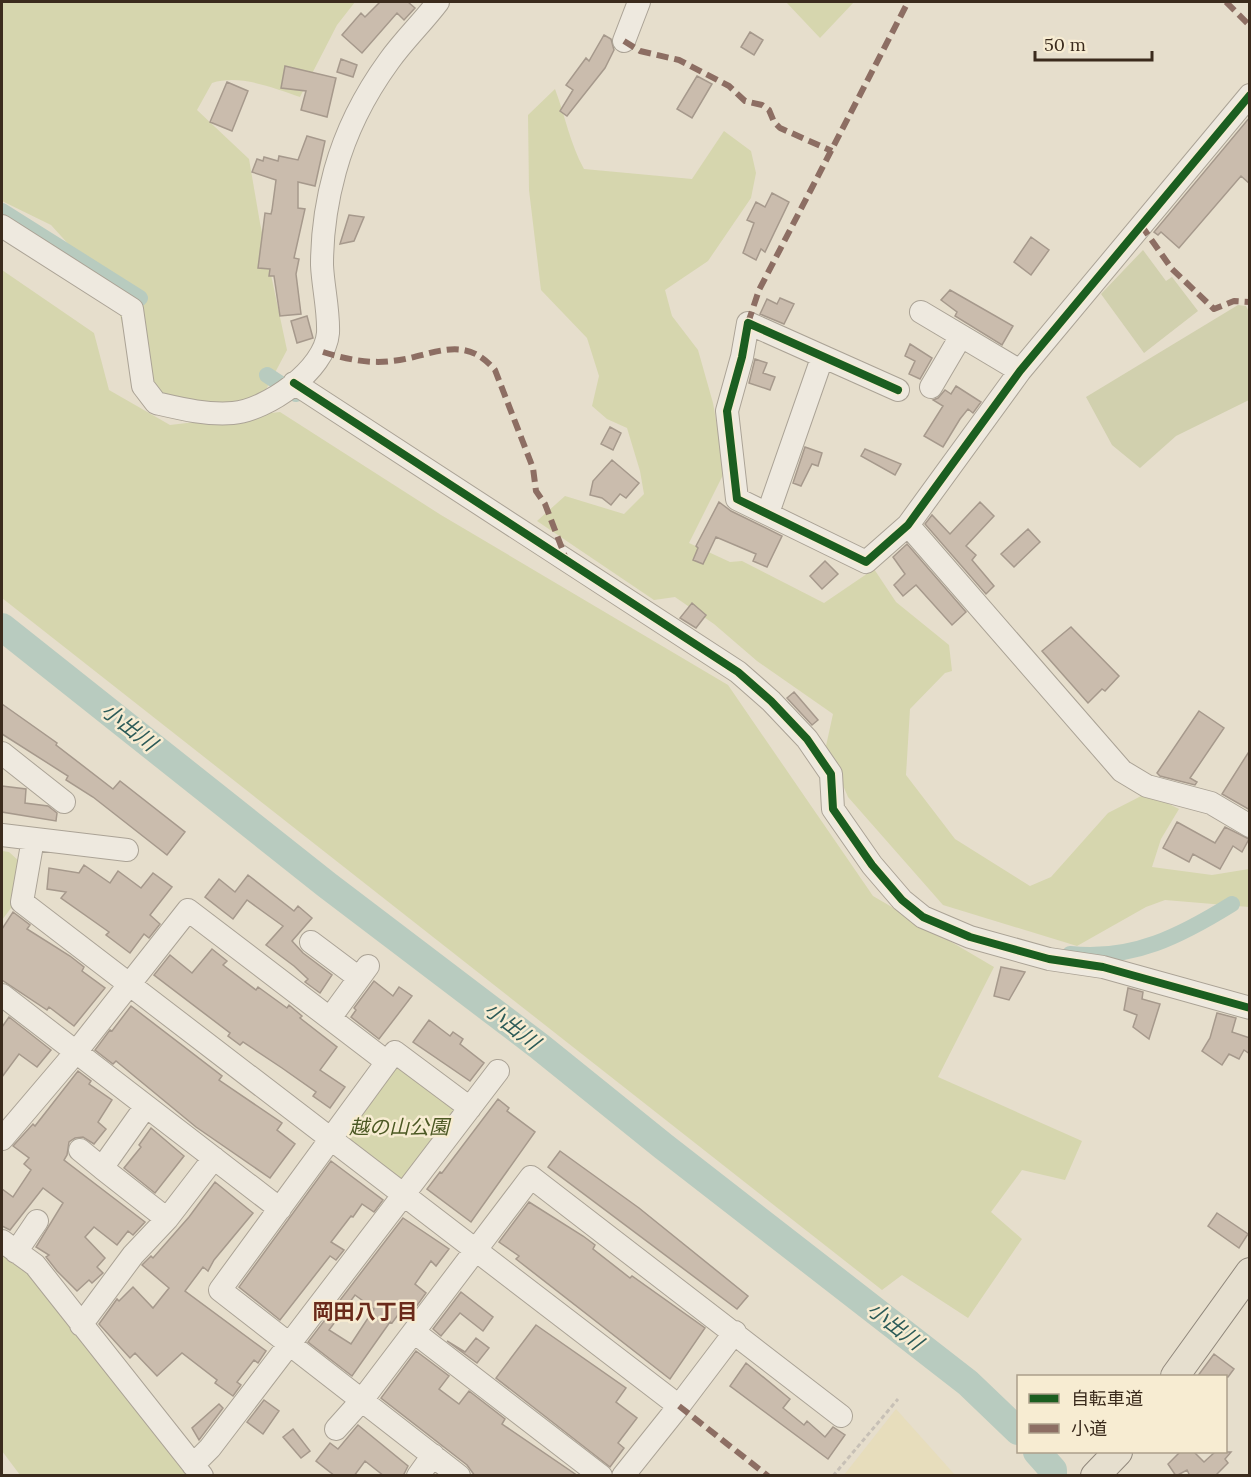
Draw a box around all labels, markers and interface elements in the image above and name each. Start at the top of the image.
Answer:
scale bar [1035,24,1152,62]
text: 50 m [1044,33,1086,56]
water label: 小出川 [96,697,164,758]
water label: 小出川 [479,996,547,1057]
park label: 越の山公園 [349,1114,452,1139]
water label: 小出川 [862,1296,930,1357]
district label: 岡田八丁目 [313,1298,418,1325]
legend [1017,1375,1227,1453]
text: 自転車道 [1071,1387,1143,1410]
text: 小道 [1071,1417,1107,1440]

